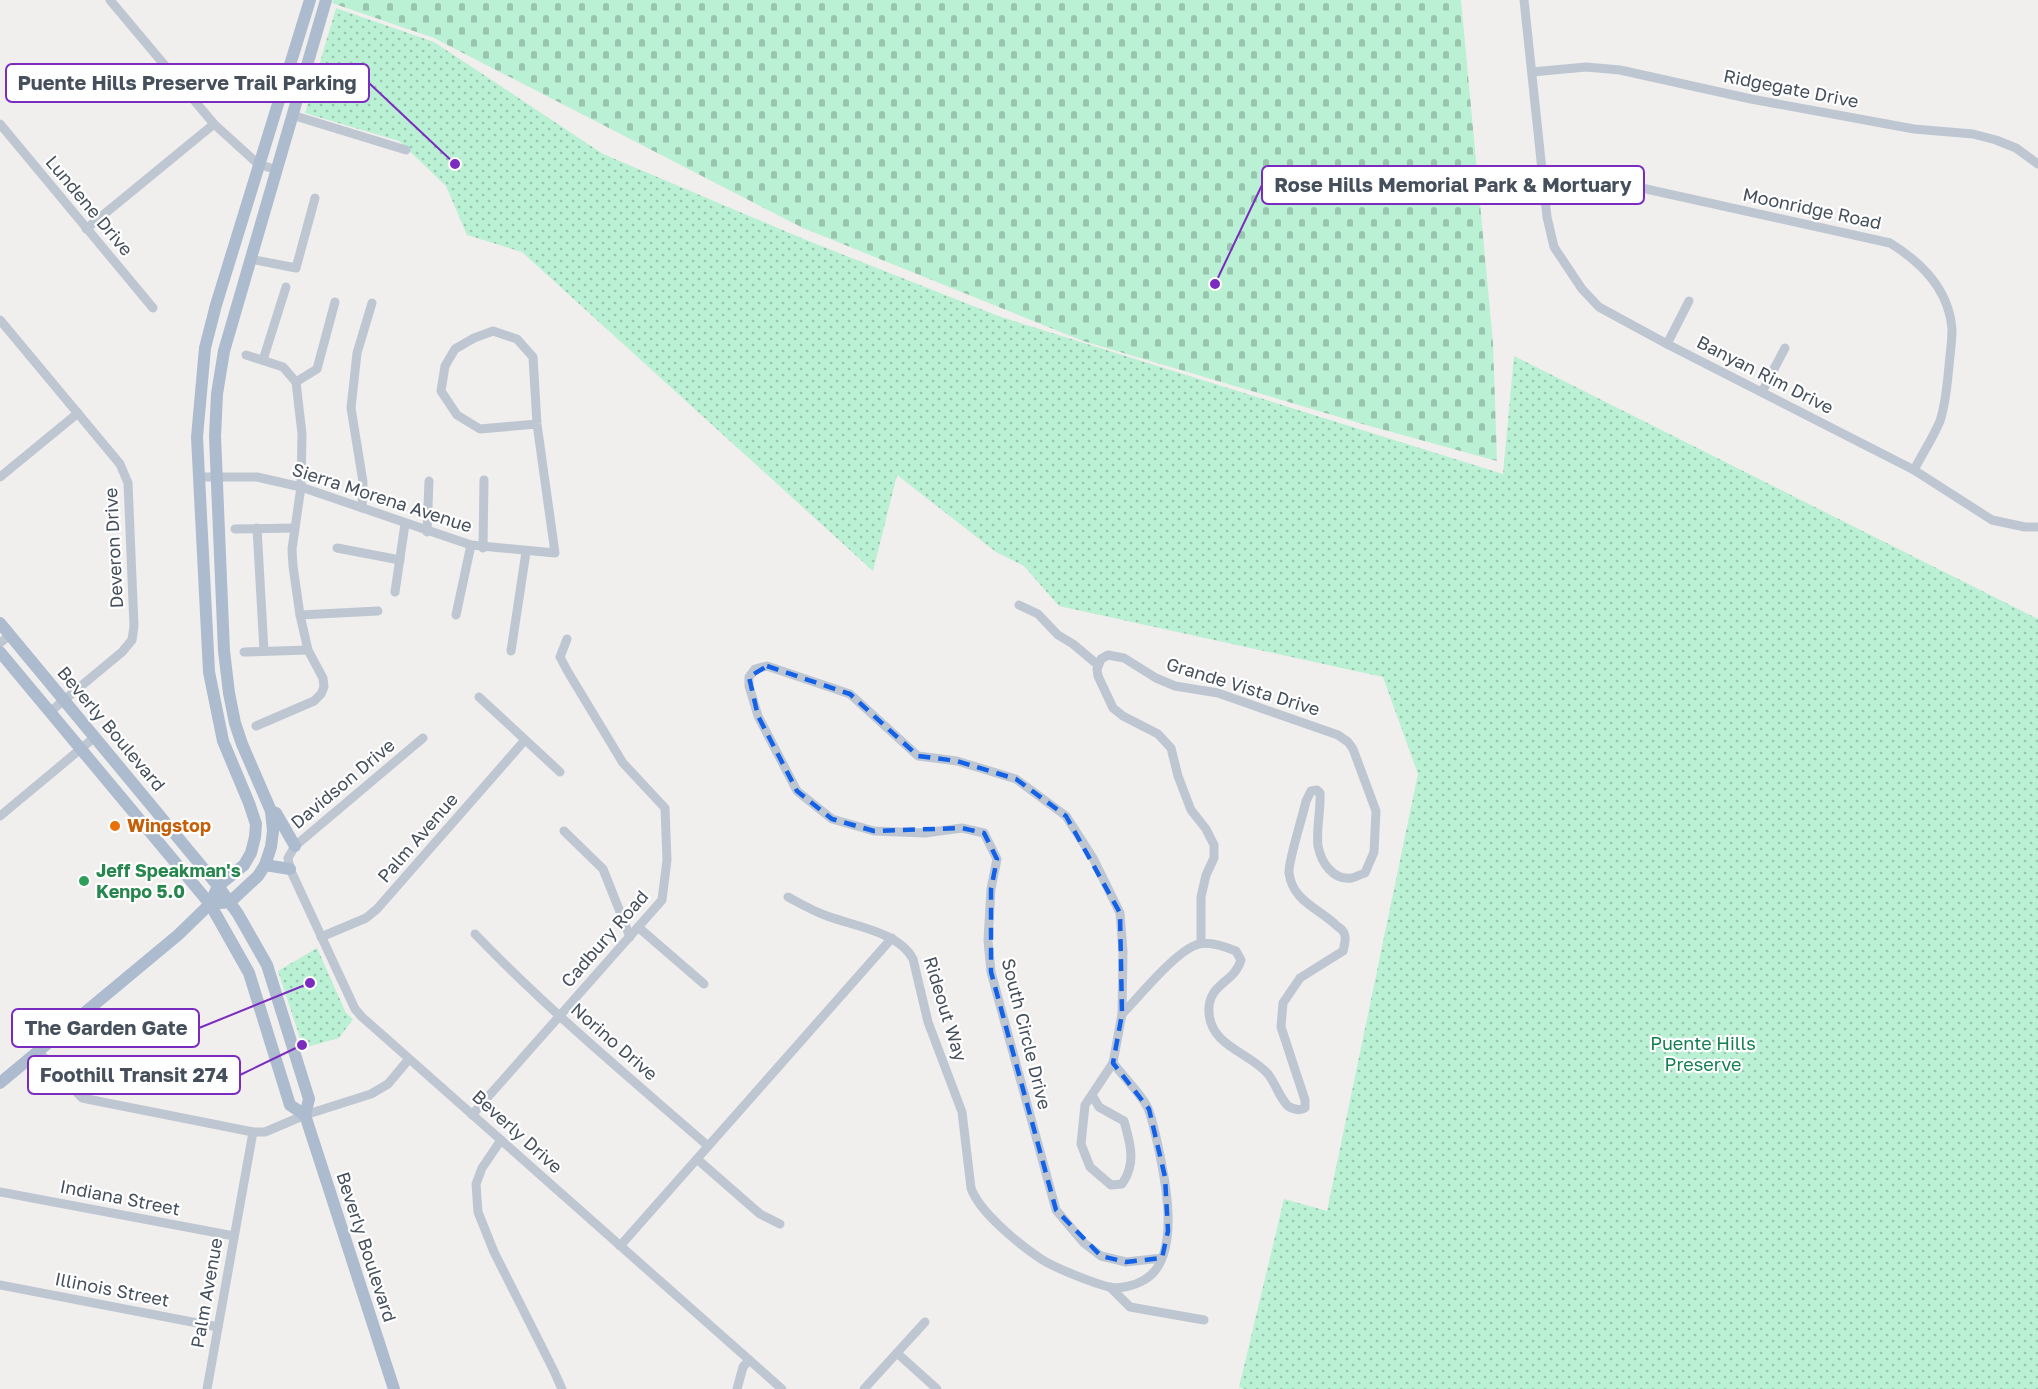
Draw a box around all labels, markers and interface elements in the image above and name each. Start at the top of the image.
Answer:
callout: Puente Hills Preserve Trail Parking [6,64,369,102]
street label: Ridgegate Drive [1722,64,1861,112]
text: Puente Hills Preserve Trail Parking [17,70,357,94]
street label: Lundene Drive [41,151,138,260]
callout: Rose Hills Memorial Park & Mortuary [1262,166,1644,204]
text: Rose Hills Memorial Park & Mortuary [1274,172,1632,196]
street label: Moonridge Road [1741,183,1884,233]
street label: Banyan Rim Drive [1693,330,1837,418]
street label: Sierra Morena Avenue [289,458,475,537]
street label: Deveron Drive [99,487,127,609]
street label: Grande Vista Drive [1164,652,1323,720]
street label: Beverly Boulevard [53,661,170,795]
street label: Davidson Drive [286,733,399,833]
street label: Palm Avenue [372,788,462,887]
place label: Wingstop [127,814,211,836]
marker: Wingstop [108,819,122,833]
place label: Jeff Speakman's Kenpo 5.0 [96,859,241,902]
marker: Jeff Speakman's Kenpo 5.0 [77,874,91,888]
street label: Cadbury Road [556,885,652,991]
street label: Rideout Way [920,954,972,1064]
street label: South Circle Drive [998,956,1056,1112]
street label: Norino Drive [567,998,662,1085]
callout: The Garden Gate [12,1009,199,1047]
text: The Garden Gate [25,1015,188,1039]
park label: Puente Hills Preserve [1650,1032,1756,1075]
callout: Foothill Transit 274 [28,1056,240,1094]
text: Foothill Transit 274 [40,1062,228,1086]
street label: Beverly Drive [468,1085,567,1178]
street label: Beverly Boulevard [332,1169,402,1324]
street label: Indiana Street [58,1175,182,1219]
street label: Palm Avenue [186,1236,227,1350]
street label: Illinois Street [53,1267,171,1311]

